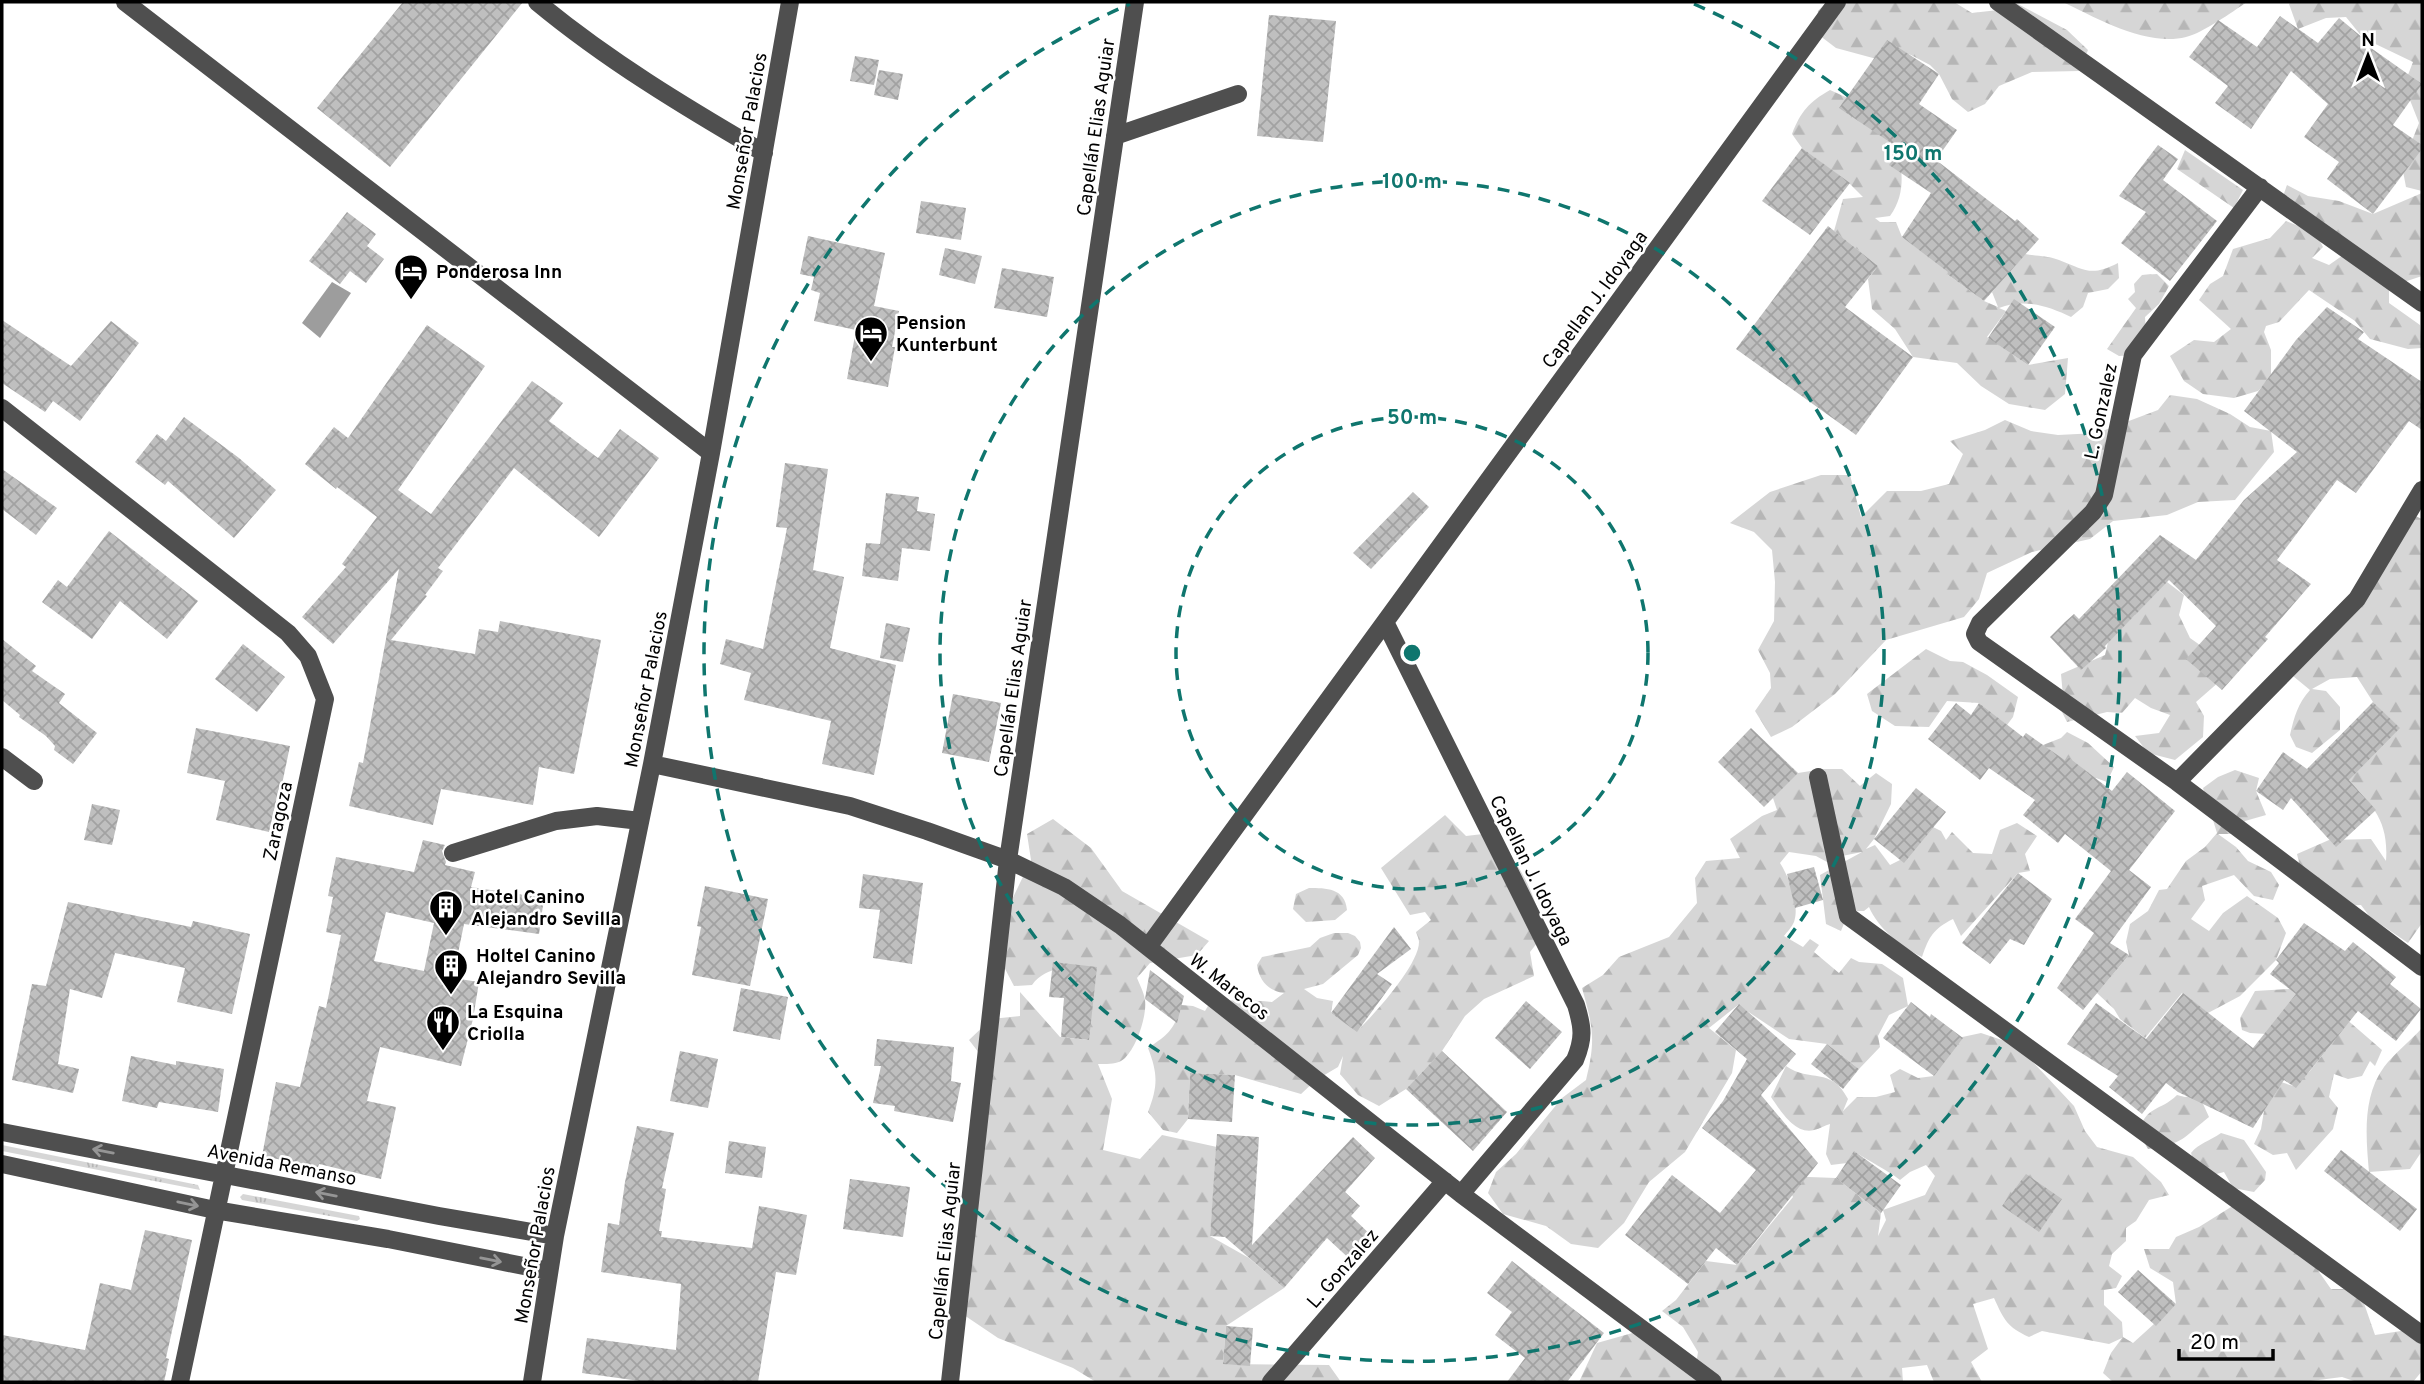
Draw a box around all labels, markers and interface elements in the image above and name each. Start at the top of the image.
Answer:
north arrow [2333,21,2403,91]
text: N [2361,29,2375,53]
street label: Capellán Elias Aguiar [1073,36,1121,218]
street label: Monseñor Palacios [722,51,774,212]
text: 150 m [1884,141,1942,168]
text: 100 m [1382,169,1442,196]
street label: Capellan J. Idoyaga [1537,226,1654,374]
hotel icon: Ponderosa Inn [392,252,430,301]
place label: Ponderosa Inn [436,261,562,285]
place label: Pension Kunterbunt [896,312,998,358]
hotel icon: Pension Kunterbunt [852,314,890,363]
street label: L. Gonzalez [2080,361,2124,462]
text: 50 m [1387,405,1437,432]
street label: Capellán Elias Aguiar [990,597,1038,779]
street label: Monseñor Palacios [620,609,674,770]
centre of rings [1400,641,1424,665]
street label: Zaragoza [259,780,299,863]
street label: Capellan J. Idoyaga [1483,791,1577,950]
place label: Hotel Canino Alejandro Sevilla [471,886,621,932]
building icon: Hotel Canino Alejandro Sevilla [427,888,465,937]
place label: Holtel Canino Alejandro Sevilla [476,945,626,991]
building icon: Holtel Canino Alejandro Sevilla [432,947,470,996]
street label: W. Marecos [1184,949,1274,1026]
place label: La Esquina Criolla [467,1001,563,1047]
restaurant icon: La Esquina Criolla [424,1003,462,1052]
street label: Avenida Remanso [205,1140,358,1192]
one-way arrow [92,1144,115,1158]
street label: Capellán Elias Aguiar [925,1160,967,1342]
street label: Monseñor Palacios [510,1165,562,1326]
one-way arrow [315,1187,338,1201]
one-way arrow [176,1198,199,1211]
street label: L. Gonzalez [1302,1224,1385,1314]
one-way arrow [479,1253,502,1267]
scale bar [2179,1318,2274,1362]
text: 20 m [2190,1330,2239,1357]

